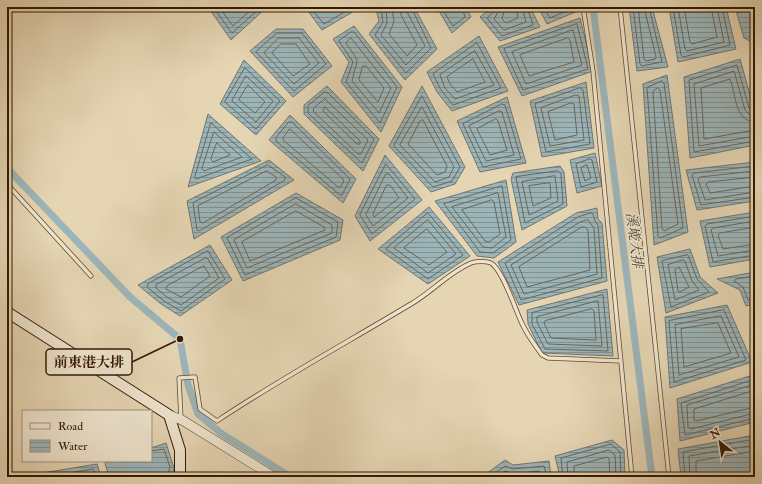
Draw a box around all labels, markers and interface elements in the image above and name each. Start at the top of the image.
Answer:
water label: 溪墘大排 [623,211,647,271]
callout: 前東港大排 [46,349,132,375]
text: 前東港大排 [54,354,124,371]
legend [22,410,152,462]
text: Road [58,419,83,434]
north arrow [700,422,740,462]
text: N [707,425,724,442]
text: Water [57,439,88,454]

